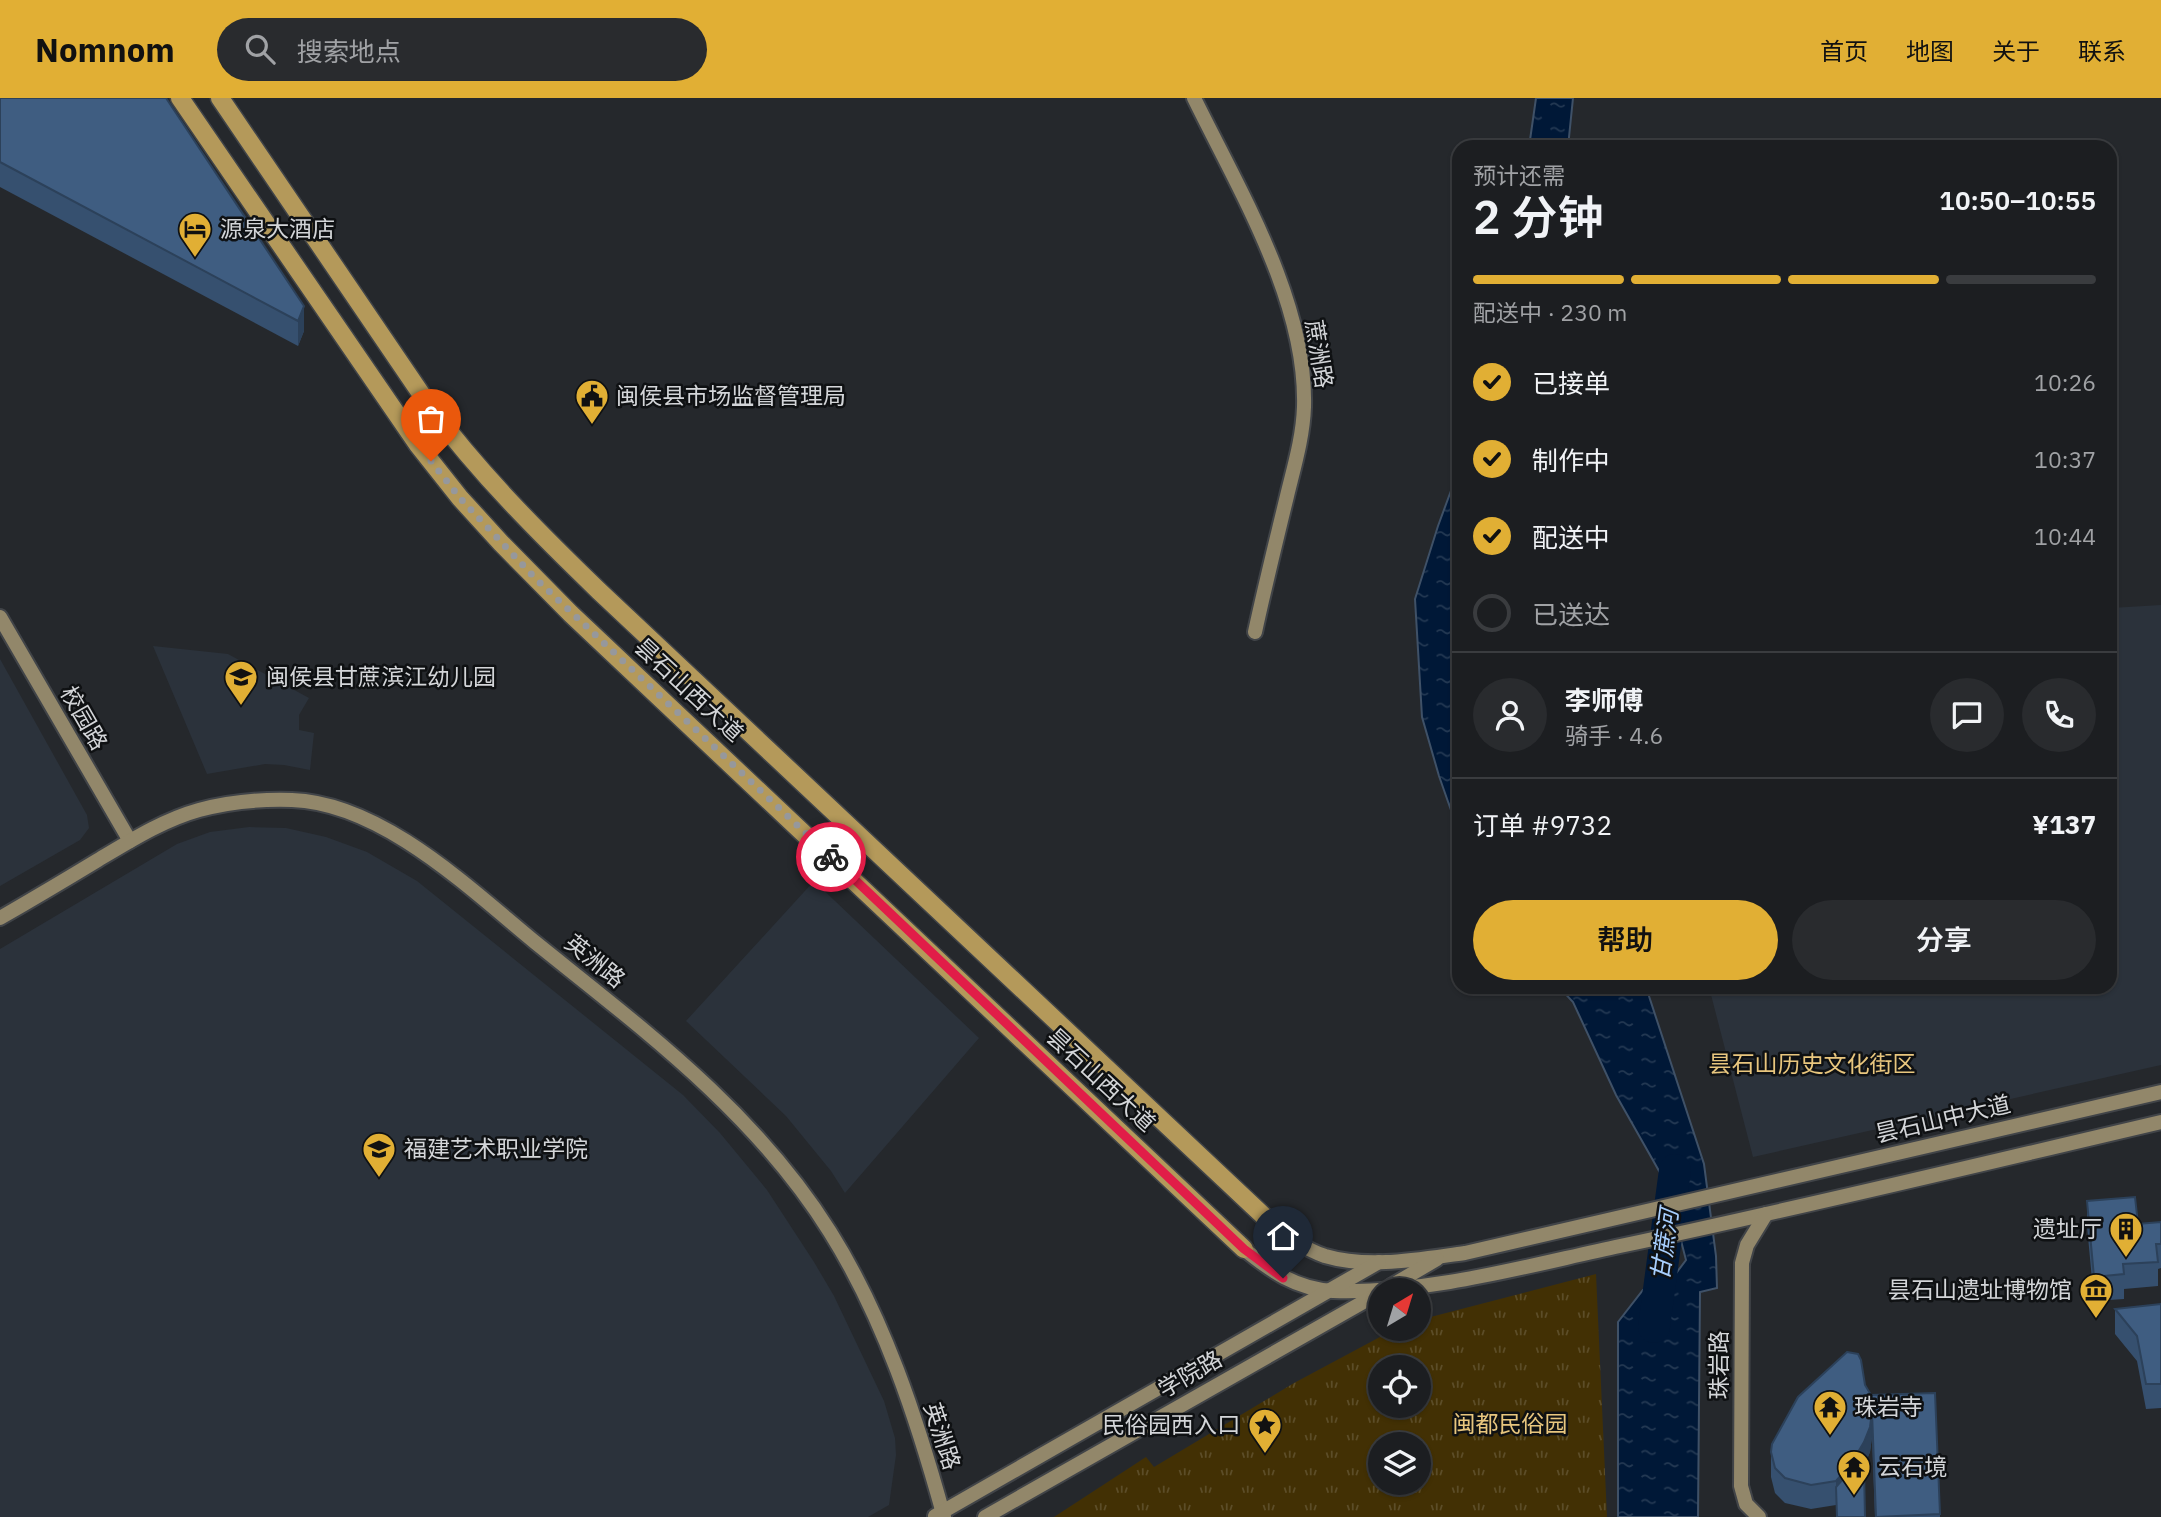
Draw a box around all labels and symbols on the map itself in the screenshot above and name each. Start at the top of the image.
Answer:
hotel icon: 源泉大酒店 [176,210,214,259]
place label: 源泉大酒店 [220,213,335,243]
street label: 蔗洲路 [1300,317,1340,390]
public building icon: 闽侯县市场监督管理局 [573,377,611,426]
place label: 闽侯县市场监督管理局 [616,380,846,410]
pin [401,389,461,461]
street label: 昙石山西大道 [629,631,750,747]
school or university icon: 闽侯县甘蔗滨江幼儿园 [222,658,260,707]
place label: 闽侯县甘蔗滨江幼儿园 [266,661,496,691]
street label: 校园路 [55,680,115,755]
courier [796,822,866,892]
street label: 英洲路 [559,927,632,994]
street label: 昙石山西大道 [1041,1021,1162,1137]
park label: 昙石山历史文化街区 [1709,1048,1916,1078]
street label: 昙石山中大道 [1872,1088,2013,1148]
school or university icon: 福建艺术职业学院 [360,1130,398,1179]
place label: 福建艺术职业学院 [404,1133,588,1163]
water label: 甘蔗河 [1643,1203,1685,1283]
pin [1253,1206,1313,1278]
building icon: 遗址厅 [2107,1210,2145,1259]
place label: 遗址厅 [2033,1213,2102,1243]
museum icon: 昙石山遗址博物馆 [2077,1271,2115,1320]
place label: 昙石山遗址博物馆 [1888,1274,2072,1304]
north arrow [1368,1278,1432,1340]
street label: 珠岩路 [1703,1331,1733,1400]
street label: 学院路 [1152,1343,1227,1403]
temple icon: 珠岩寺 [1811,1388,1849,1437]
place label: 珠岩寺 [1854,1391,1923,1421]
street label: 英洲路 [918,1398,968,1473]
place icon: 民俗园西入口 [1246,1406,1284,1455]
park label: 闽都民俗园 [1453,1408,1568,1438]
place label: 民俗园西入口 [1102,1409,1240,1439]
temple icon: 云石境 [1835,1448,1873,1497]
place label: 云石境 [1878,1451,1947,1481]

